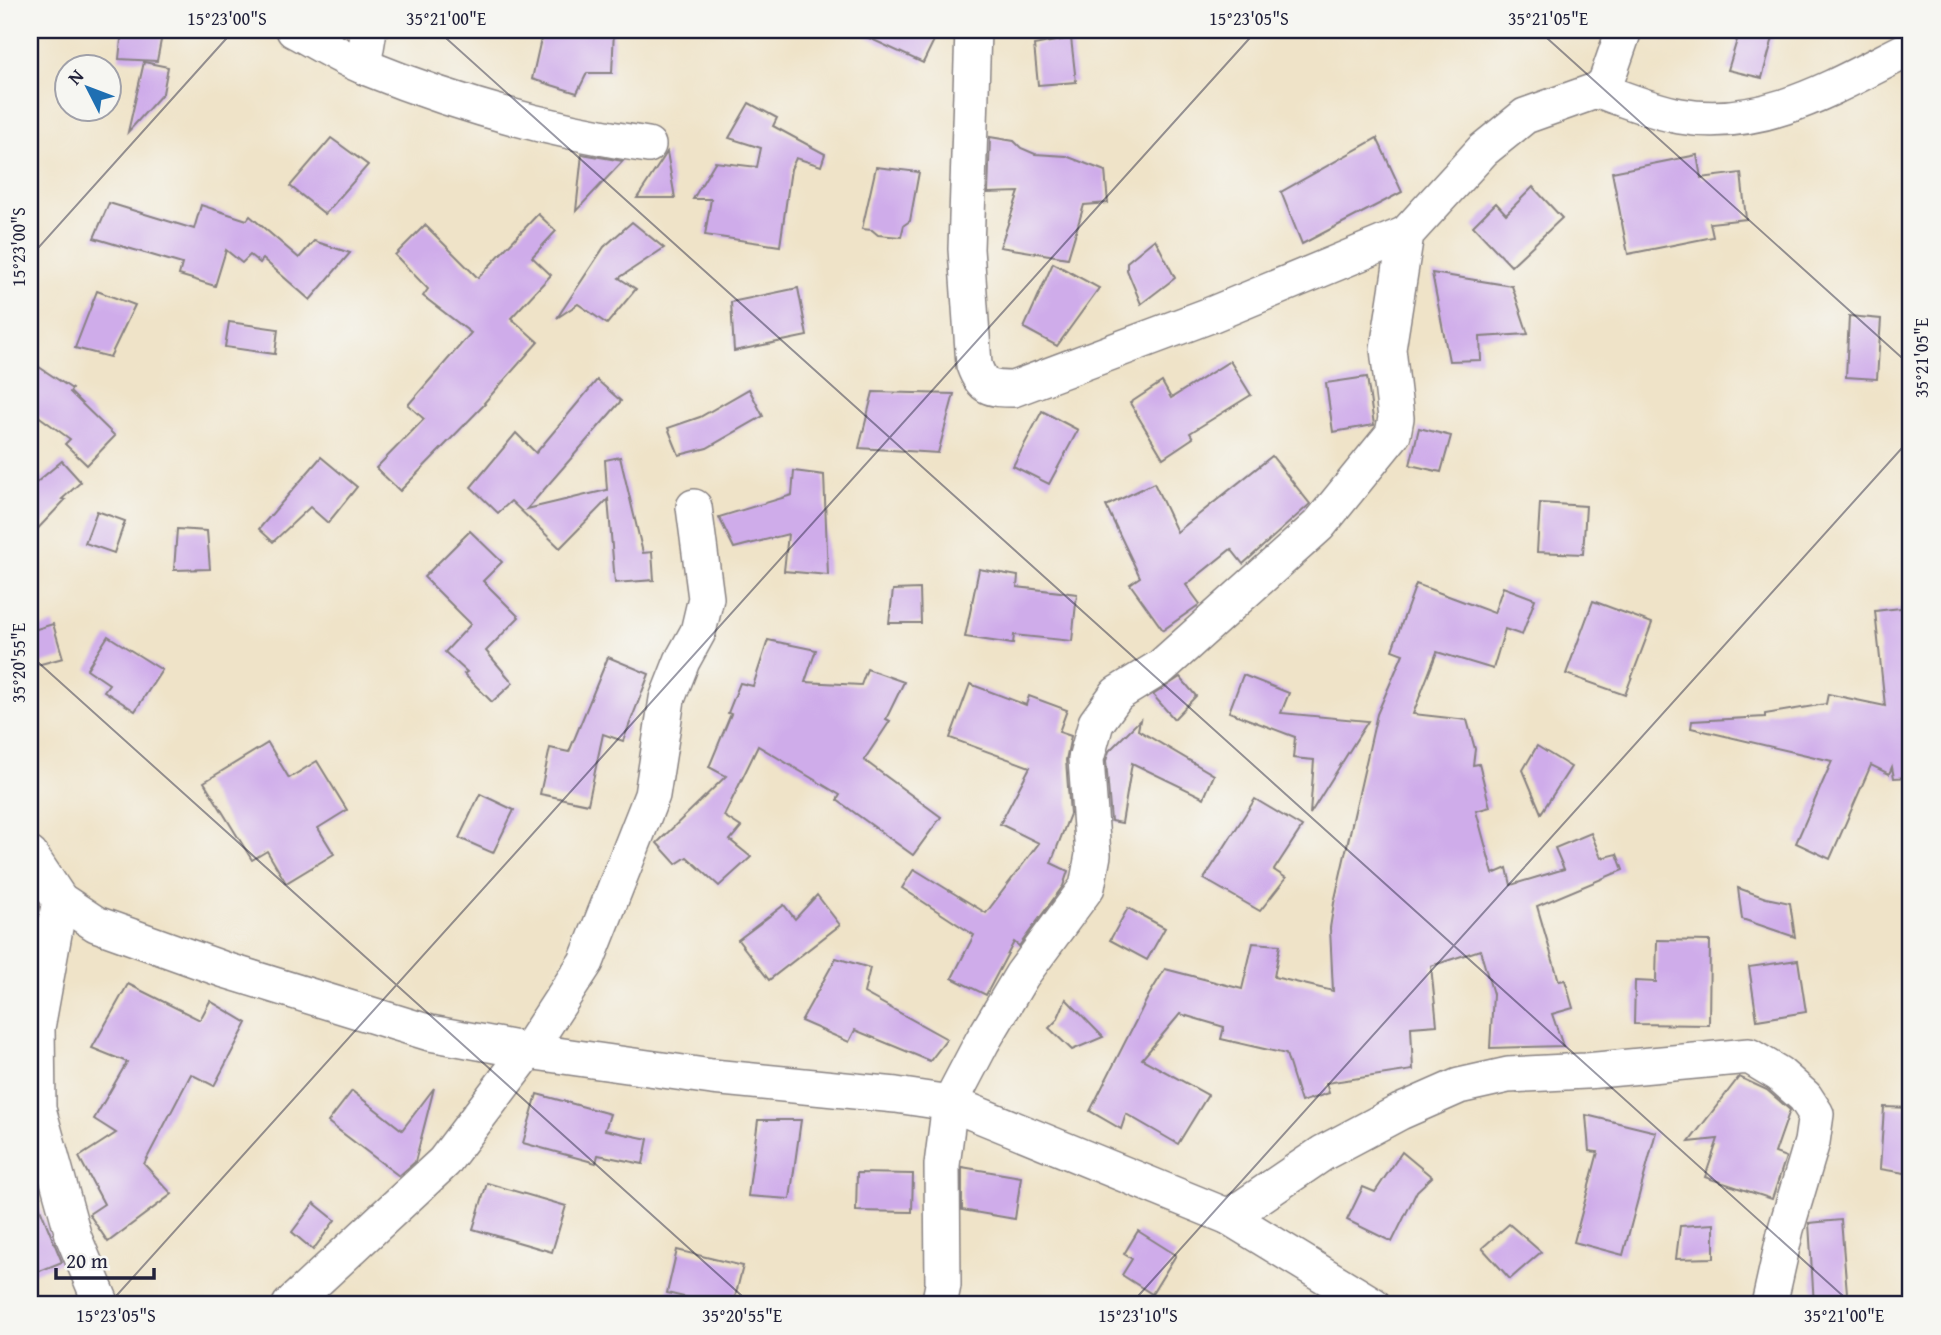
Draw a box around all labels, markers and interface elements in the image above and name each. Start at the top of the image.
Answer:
text: 15°23'00"S [187,5,267,32]
text: 35°21'00"E [406,5,486,32]
text: 15°23'05"S [1209,5,1289,32]
text: 35°21'05"E [1508,5,1588,32]
north arrow [52,52,122,122]
text: N [61,62,90,91]
text: 15°23'00"S [5,207,32,287]
text: 35°21'05"E [1908,318,1935,398]
text: 35°20'55"E [5,623,32,703]
scale bar [56,1237,154,1281]
text: 20 m [66,1245,108,1276]
text: 15°23'05"S [76,1302,156,1329]
text: 35°20'55"E [702,1302,782,1329]
text: 15°23'10"S [1098,1302,1178,1329]
text: 35°21'00"E [1804,1302,1884,1329]

